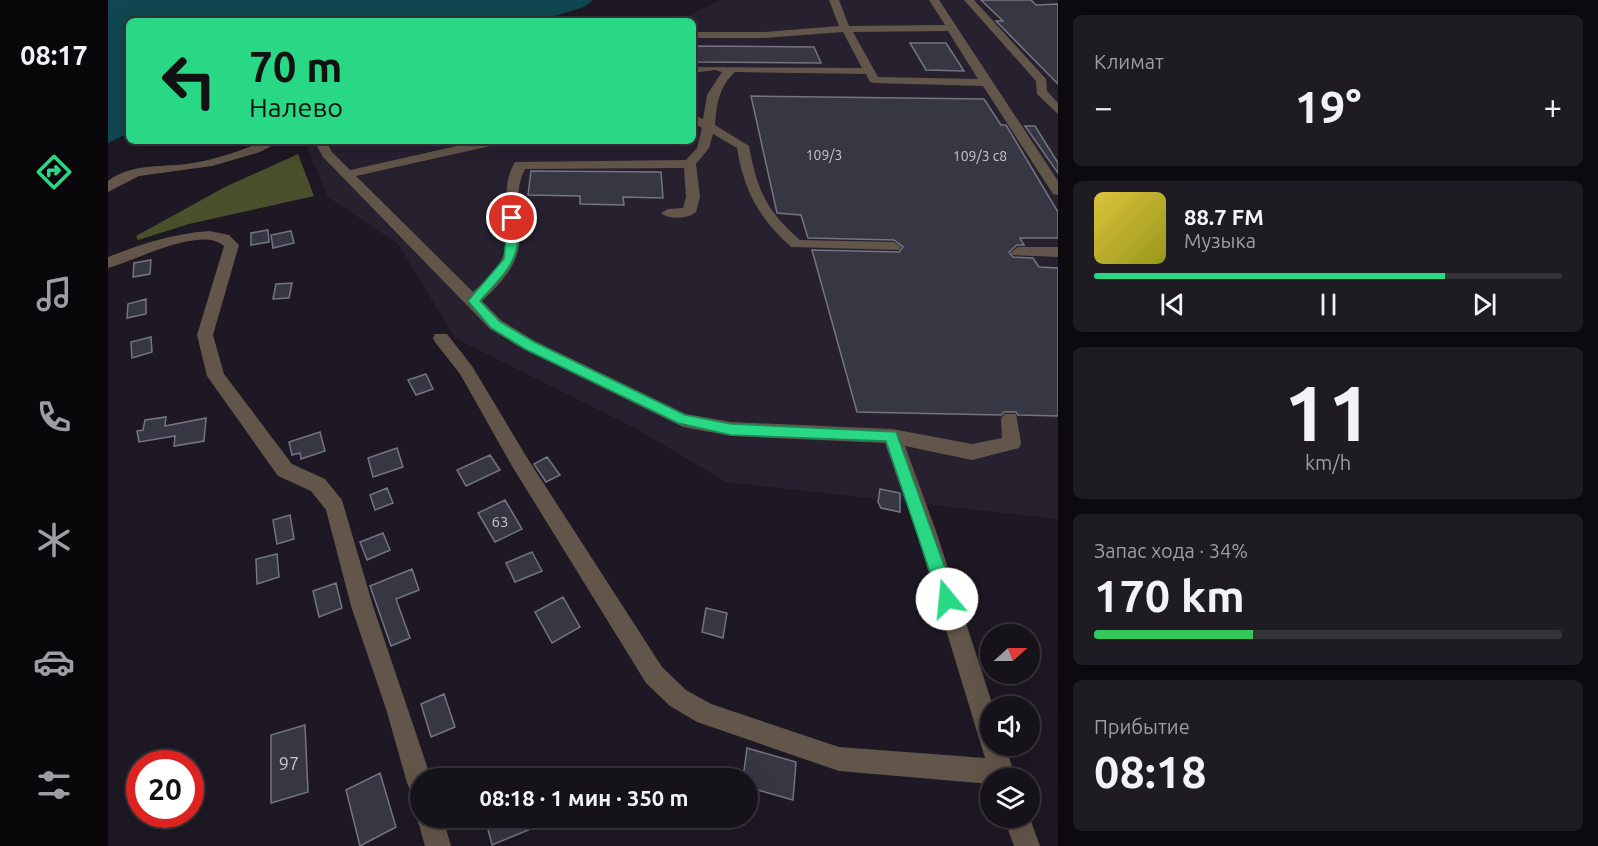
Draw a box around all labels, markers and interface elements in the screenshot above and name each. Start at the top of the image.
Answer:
text: 08:17 [20,40,88,70]
icon: left [150,42,228,120]
text: 70 m [249,43,343,90]
text: Климат [1094,50,1164,73]
text: 19° [1295,81,1361,132]
text: − [1094,88,1113,125]
text: + [1543,88,1562,125]
text: Налево [249,92,343,122]
house number: 109/3 [806,147,842,163]
house number: 109/3 с8 [953,148,1007,164]
icon: directions [33,151,75,193]
pin [486,192,537,243]
icon: arrive [495,201,528,234]
text: 88.7 FM [1184,204,1264,229]
text: Музыка [1184,229,1256,252]
icon: music [33,273,75,315]
icon: previous [1156,288,1189,321]
icon: pause [1312,288,1345,321]
icon: next [1468,288,1501,321]
text: 11 [1284,368,1372,456]
icon: phone [33,396,75,438]
text: km/h [1305,451,1351,474]
house number: 63 [492,513,508,530]
icon: climate [33,519,75,561]
text: Запас хода · 34% [1094,539,1248,562]
position arrow [915,567,979,631]
text: 170 km [1094,570,1245,621]
north arrow [980,624,1040,684]
map controls [980,624,1040,828]
icon: car [33,641,75,683]
button: sound [980,696,1040,756]
text: Прибытие [1094,715,1190,738]
text: 08:18 [1094,746,1207,797]
speed limit sign: 20 [126,750,204,828]
house number: 97 [279,753,299,773]
icon: filters [33,764,75,806]
button: layers [980,768,1040,828]
text: 08:18 · 1 мин · 350 m [480,785,688,810]

